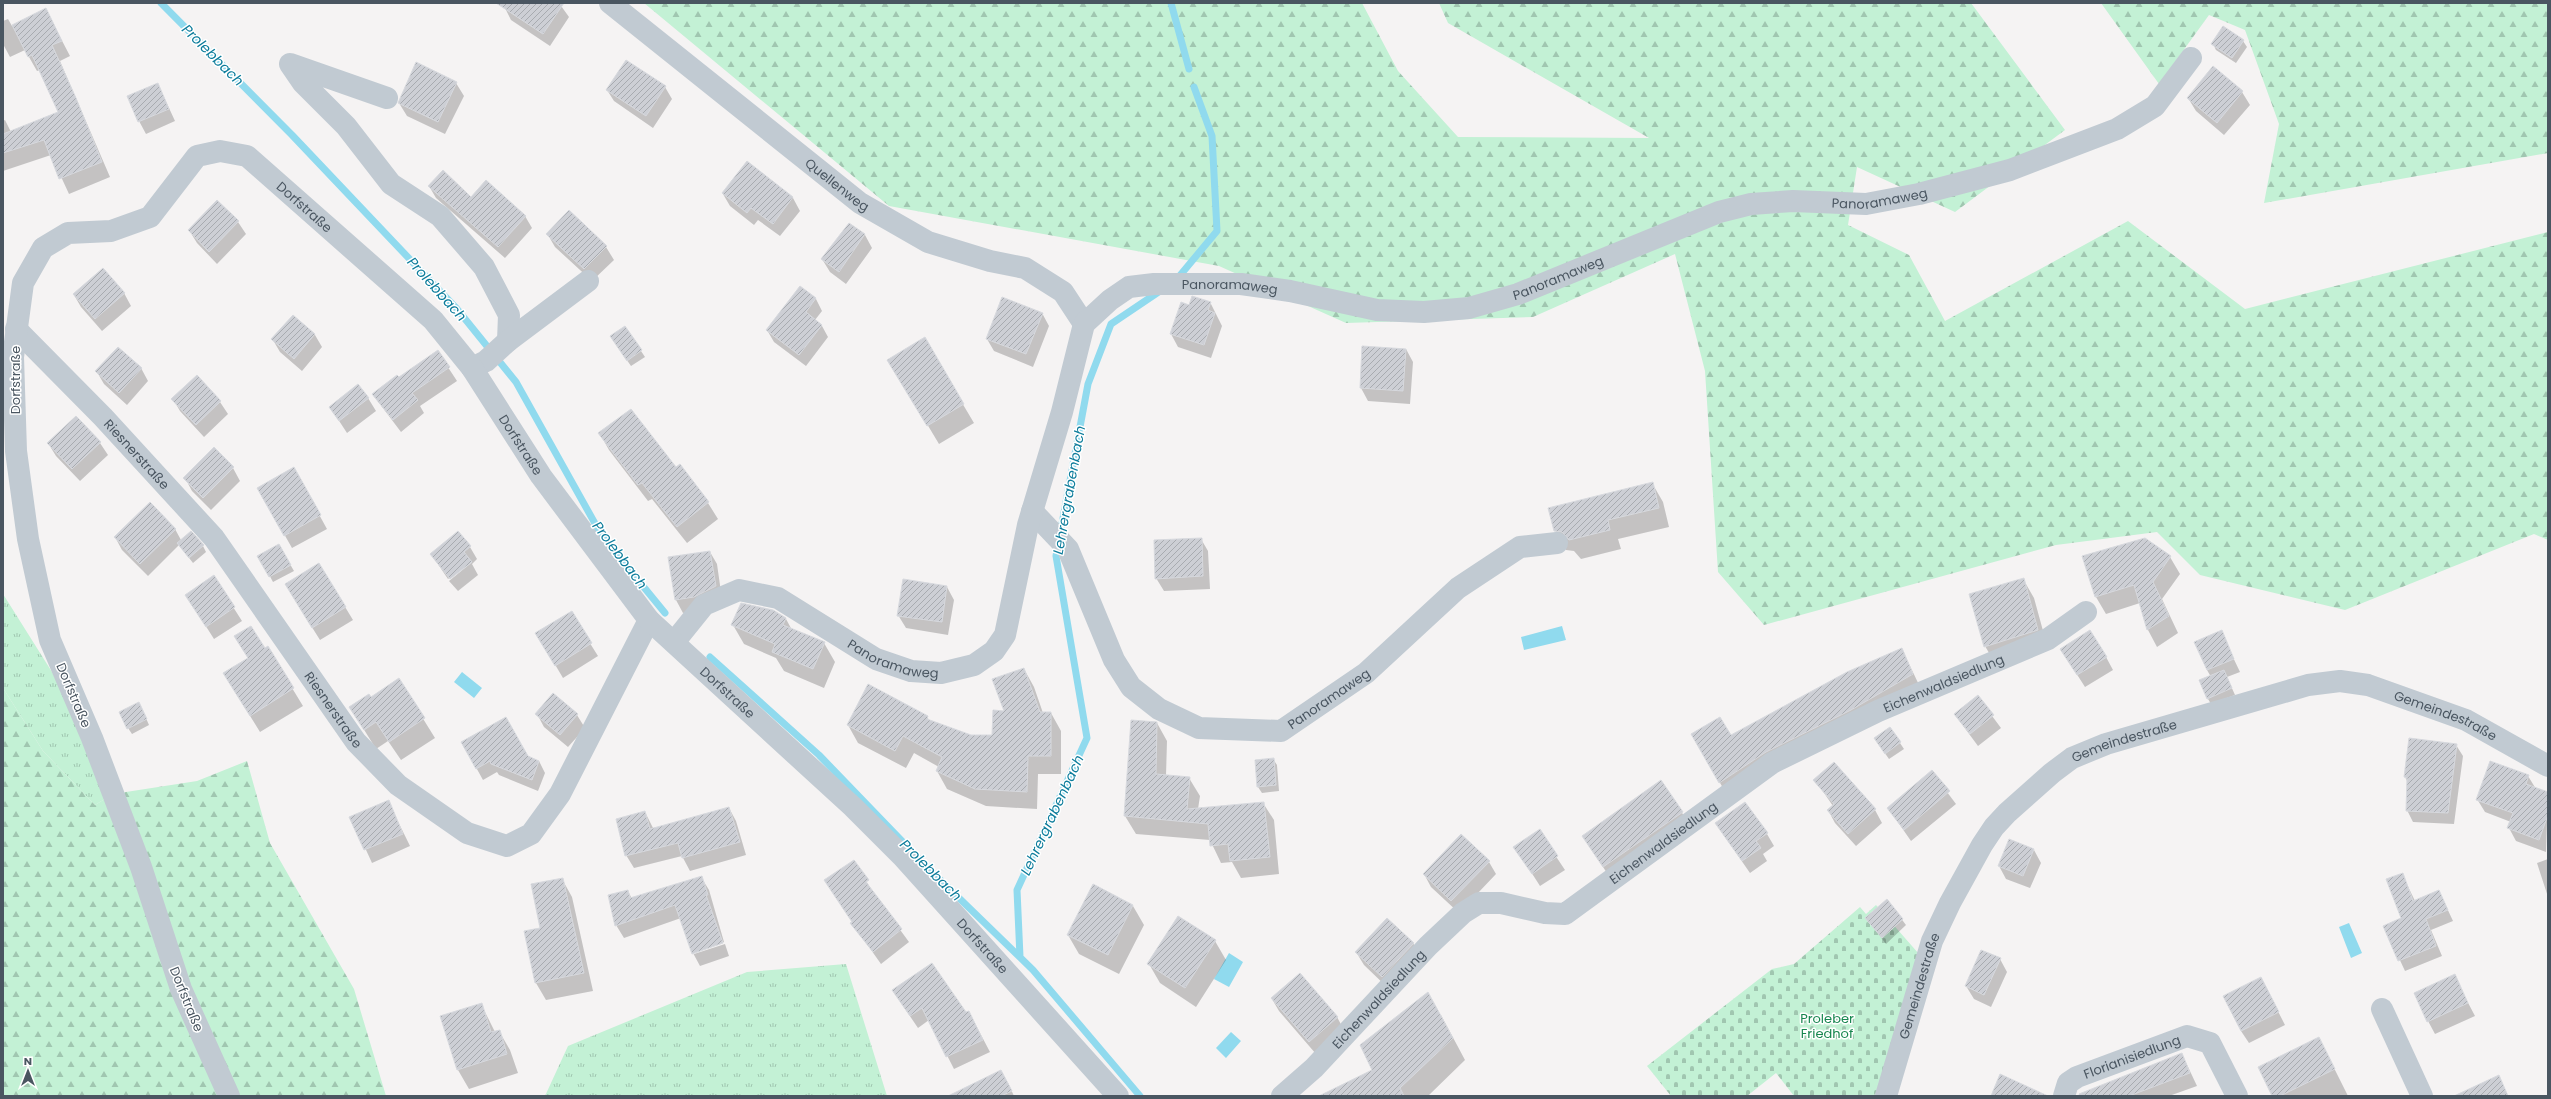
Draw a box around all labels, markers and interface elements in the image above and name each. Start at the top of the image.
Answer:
water label: Prolebbach [178,20,248,90]
street label: Quellenweg [801,154,873,216]
street label: Dorfstraße [272,177,336,237]
street label: Panoramaweg [1831,183,1929,214]
street label: Panoramaweg [1511,251,1606,305]
water label: Prolebbach [403,252,471,326]
street label: Panoramaweg [1182,275,1279,299]
street label: Dorfstraße [6,346,25,414]
street label: Dorfstraße [494,411,547,479]
street label: Riesnerstraße [99,415,174,494]
water label: Lehrergrabenbach [1048,424,1090,556]
water label: Prolebbach [588,517,652,593]
street label: Panoramaweg [844,635,939,683]
street label: Eichenwaldsiedlung [1880,650,2007,718]
street label: Dorfstraße [51,660,96,731]
street label: Dorfstraße [696,662,759,723]
street label: Panoramaweg [1284,664,1374,734]
street label: Riesnerstraße [300,668,366,753]
street label: Gemeindestraße [2391,686,2500,746]
street label: Gemeindestraße [2069,715,2179,767]
water label: Lehrergrabenbach [1015,752,1089,878]
street label: Eichenwaldsiedlung [1605,797,1721,889]
water label: Prolebbach [896,835,966,905]
street label: Dorfstraße [952,914,1013,978]
street label: Gemeindestraße [1894,930,1945,1041]
street label: Eichenwaldsiedlung [1328,946,1430,1053]
street label: Dorfstraße [165,964,208,1035]
park label: Proleber Friedhof [1800,1009,1854,1043]
street label: Florianisiedlung [2081,1030,2183,1084]
north arrow [8,1051,48,1091]
text: N [24,1053,32,1069]

